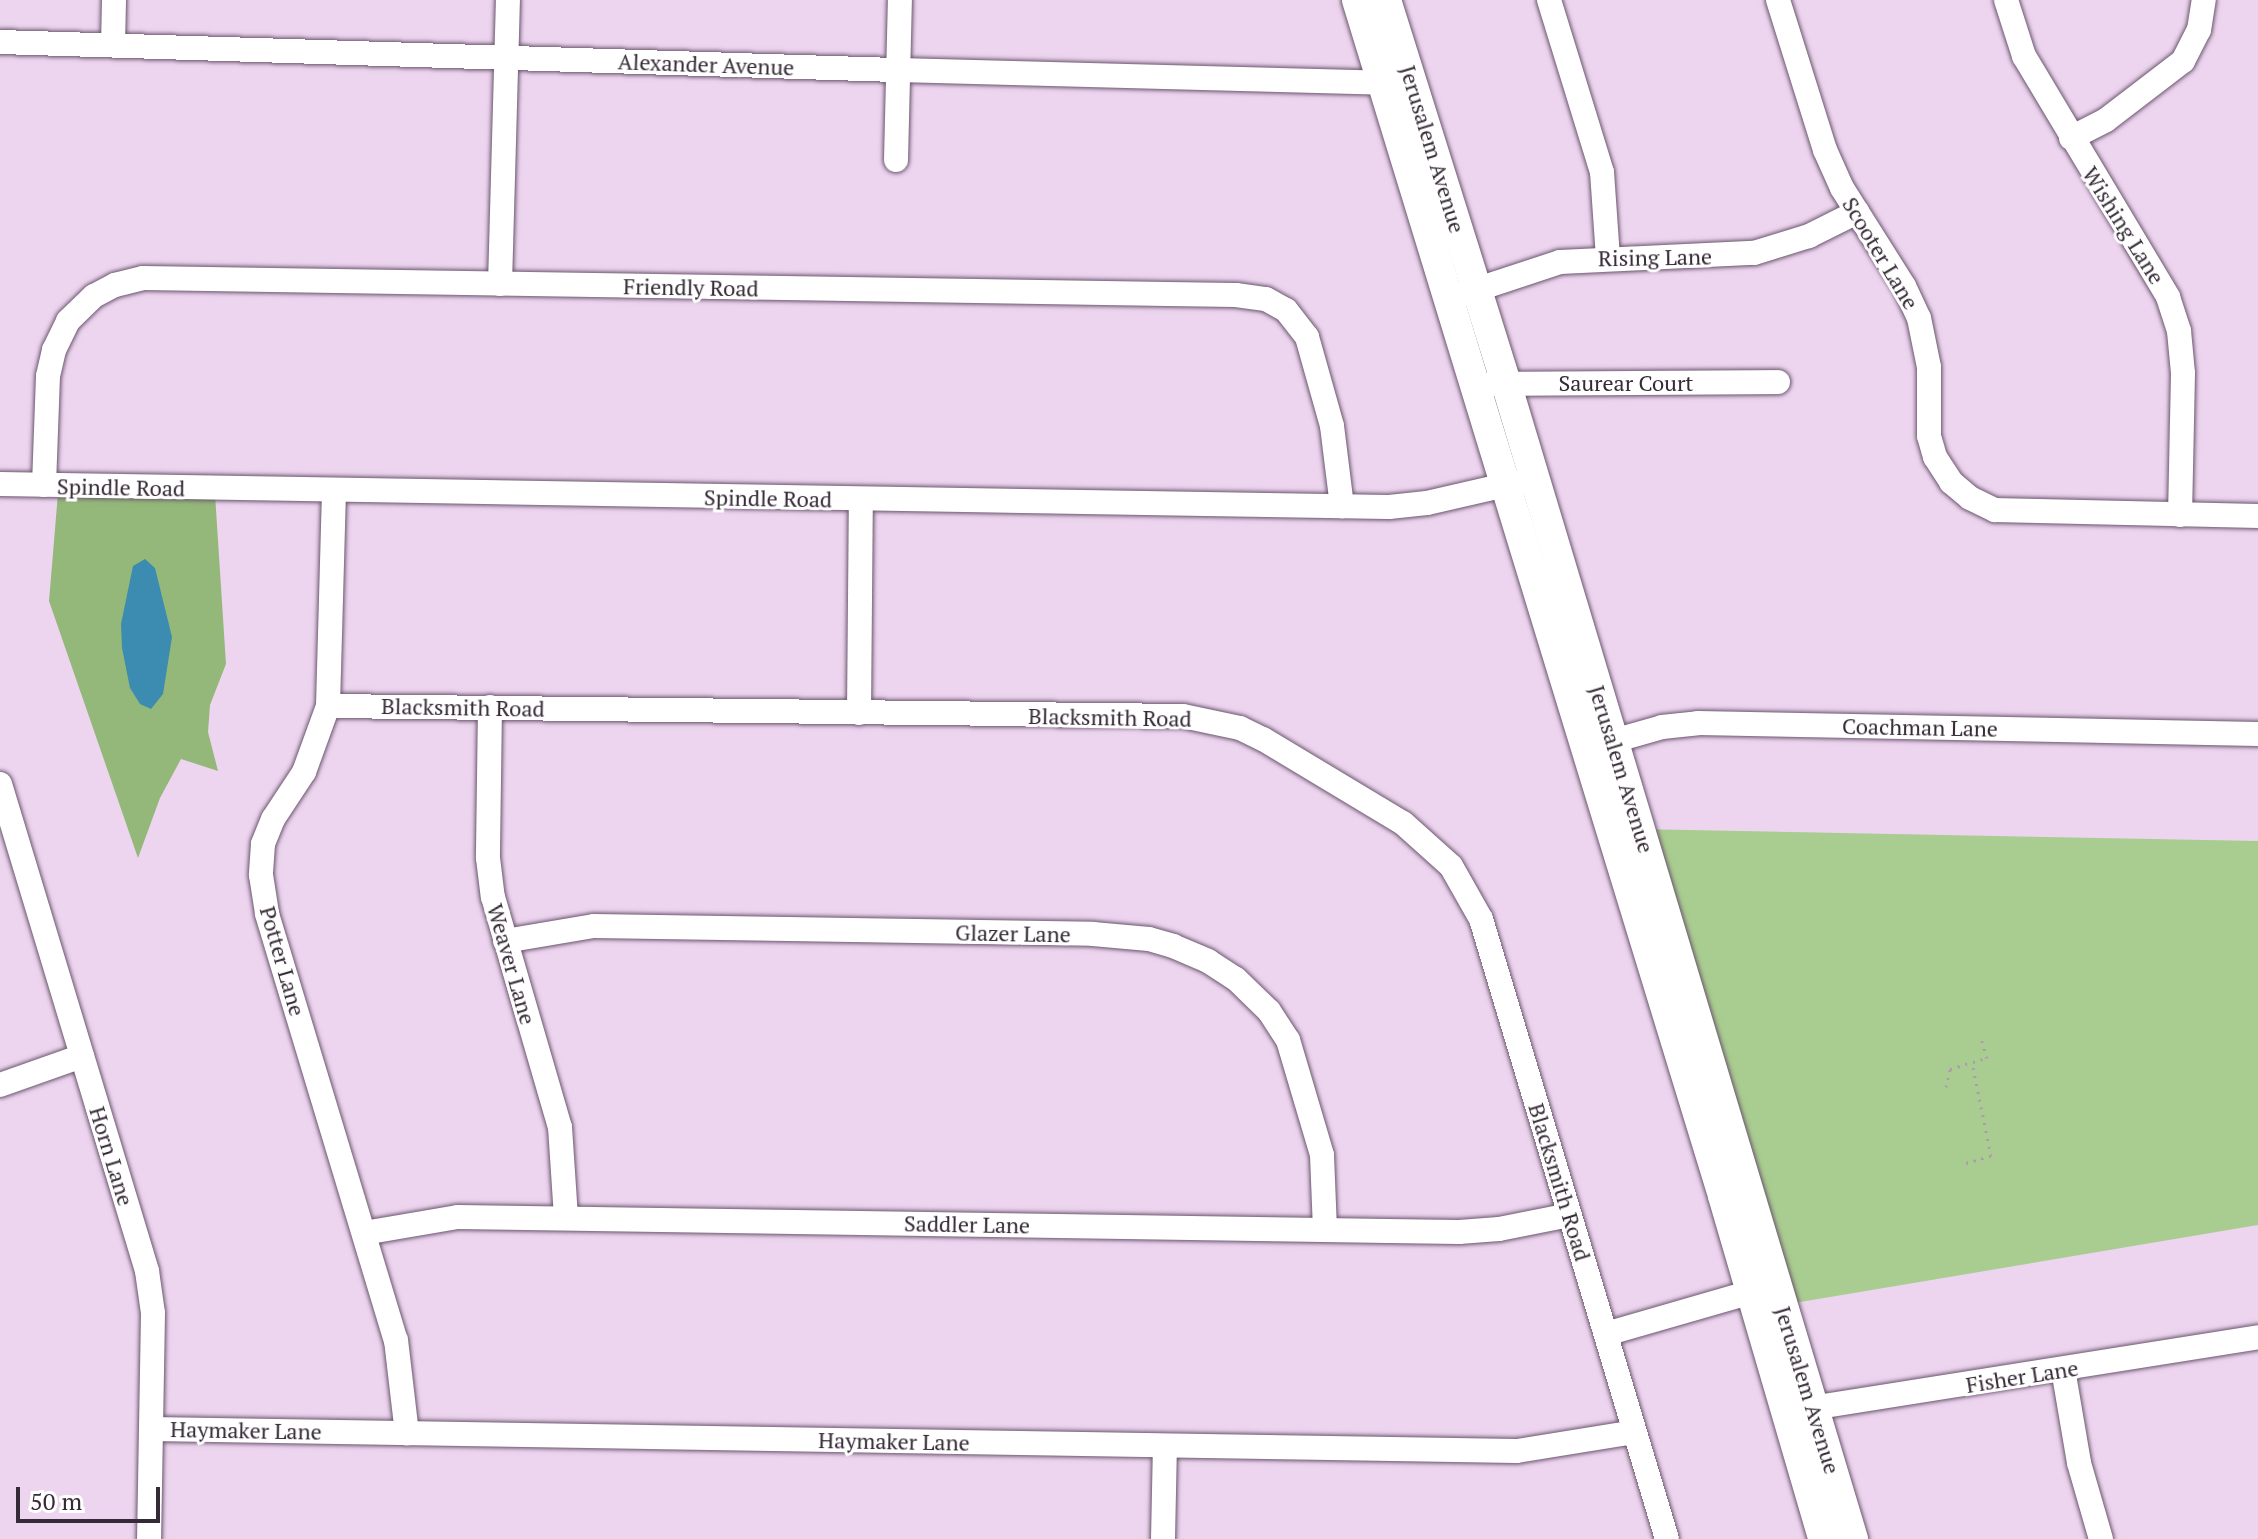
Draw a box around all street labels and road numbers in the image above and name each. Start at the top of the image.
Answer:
street label: Alexander Avenue [617,48,795,80]
street label: Jerusalem Avenue [1395,62,1471,236]
street label: Wishing Lane [2077,161,2171,289]
street label: Scooter Lane [1837,192,1925,314]
street label: Rising Lane [1598,243,1712,271]
street label: Friendly Road [623,273,759,301]
street label: Saurear Court [1559,370,1693,396]
street label: Spindle Road [57,473,185,501]
street label: Spindle Road [704,484,832,512]
street label: Jerusalem Avenue [1584,682,1660,856]
street label: Blacksmith Road [381,692,545,722]
street label: Blacksmith Road [1028,702,1192,732]
street label: Coachman Lane [1842,712,1998,742]
street label: Weaver Lane [482,901,542,1027]
street label: Potter Lane [255,903,311,1019]
street label: Glazer Lane [955,919,1071,947]
street label: Blacksmith Road [1523,1100,1597,1264]
street label: Horn Lane [84,1103,140,1209]
street label: Saddler Lane [904,1210,1030,1238]
street label: Jerusalem Avenue [1770,1303,1846,1477]
street label: Fisher Lane [1964,1354,2080,1398]
street label: Haymaker Lane [170,1415,322,1445]
street label: Haymaker Lane [818,1426,970,1456]

